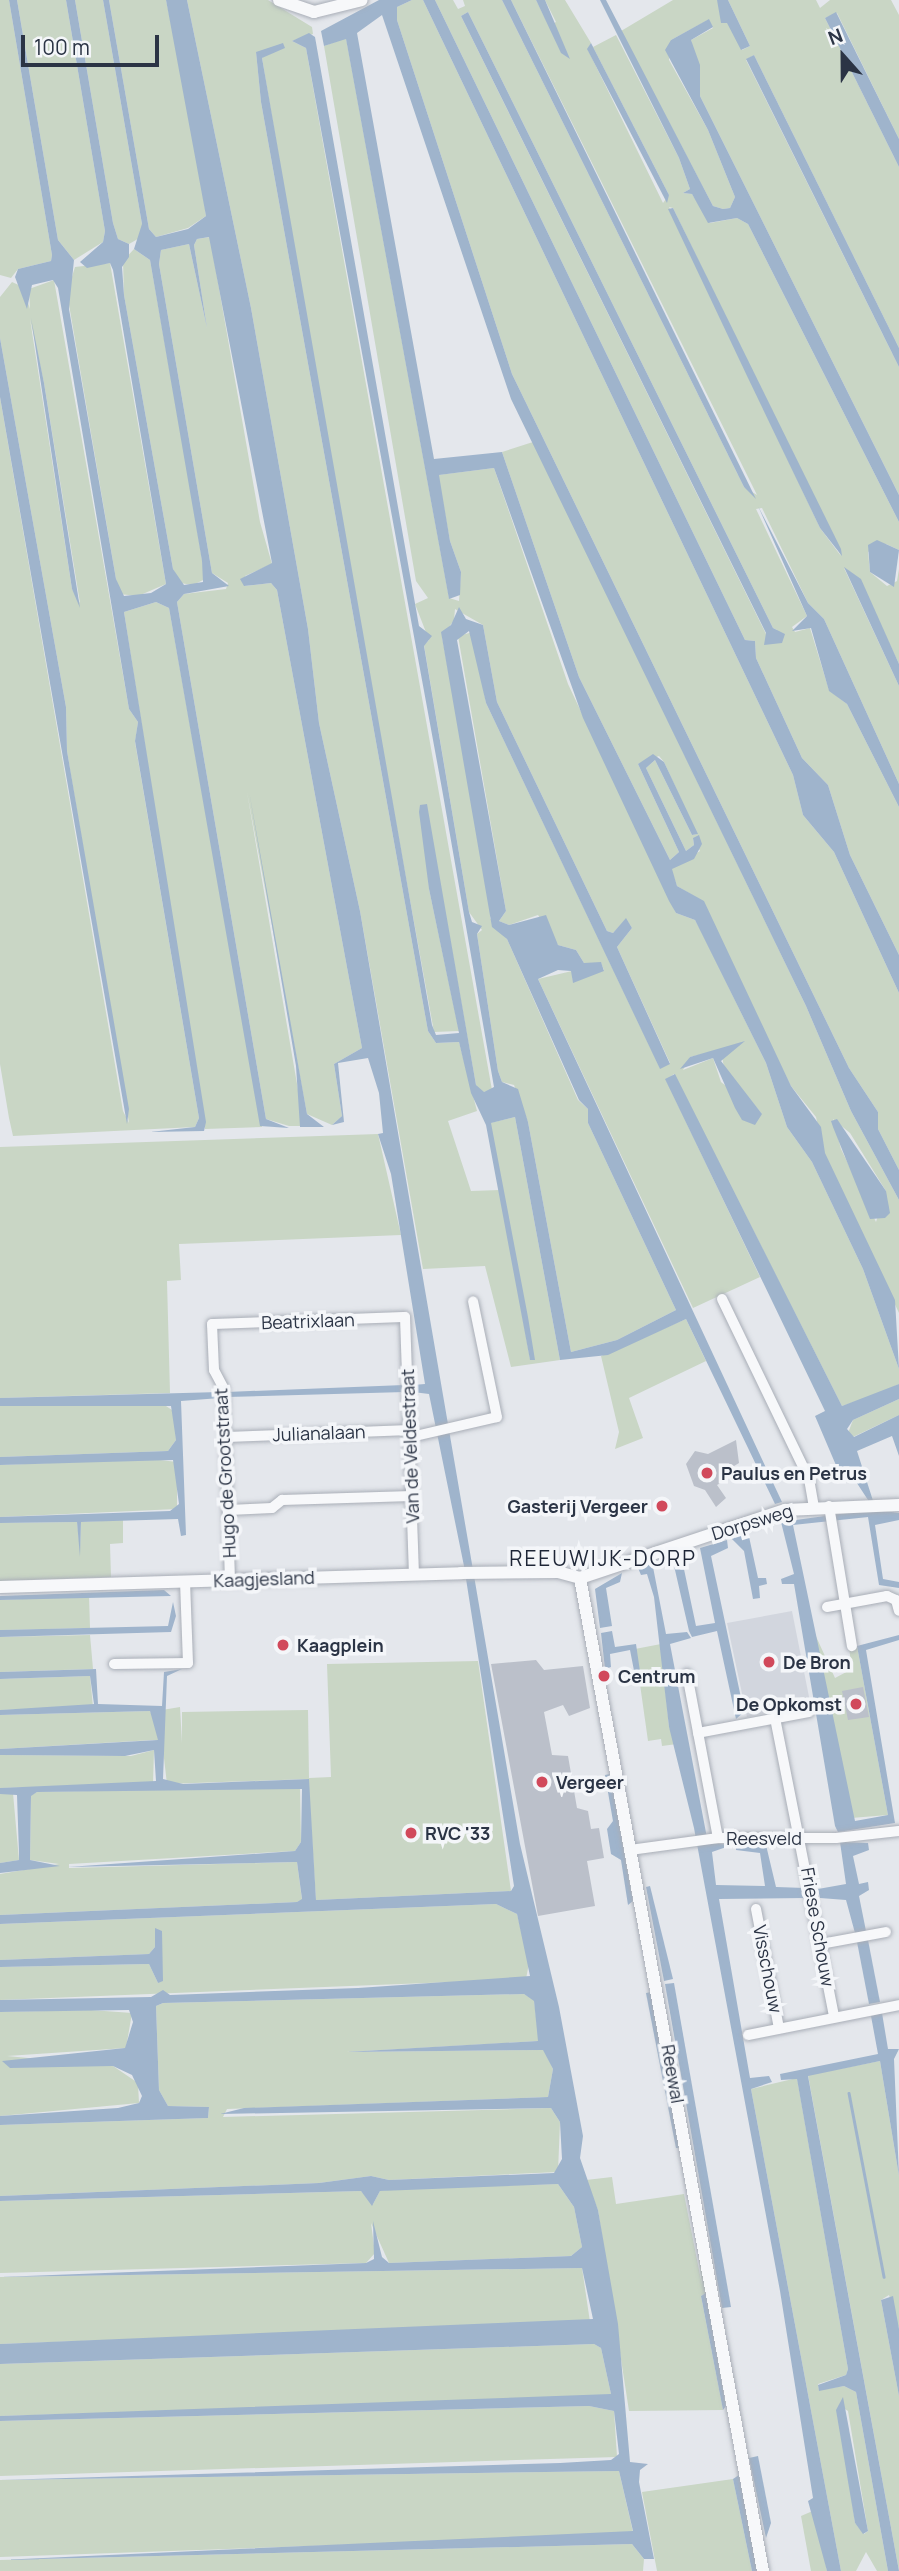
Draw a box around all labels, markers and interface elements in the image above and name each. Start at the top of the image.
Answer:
scale bar [24,21,163,65]
north arrow [808,21,878,91]
text: N [824,22,847,51]
text: 100 m [34,33,90,61]
street label: Beatrixlaan [261,1309,355,1333]
street label: Van de Veldestraat [397,1368,423,1524]
street label: Hugo de Grootstraat [210,1387,240,1559]
street label: Julianalaan [272,1421,366,1445]
place label: Paulus en Petrus [721,1462,867,1484]
marker: Paulus en Petrus [699,1465,715,1481]
place label: Gasterij Vergeer [508,1495,648,1517]
marker: Gasterij Vergeer [654,1498,670,1514]
street label: Dorpsweg [709,1499,795,1545]
district label: REEUWIJK-DORP [510,1545,696,1571]
street label: Kaagjesland [213,1566,315,1592]
place label: Kaagplein [297,1634,384,1656]
marker: Kaagplein [275,1637,291,1653]
place label: De Bron [783,1651,851,1673]
marker: De Bron [761,1654,777,1670]
place label: Centrum [618,1665,696,1687]
marker: Centrum [596,1668,612,1684]
place label: De Opkomst [736,1693,842,1715]
marker: De Opkomst [848,1696,864,1712]
place label: Vergeer [556,1771,624,1793]
marker: Vergeer [534,1774,550,1790]
place label: RVC '33 [425,1822,491,1844]
marker: RVC '33 [403,1825,419,1841]
street label: Reesveld [726,1827,802,1849]
street label: Friese Schouw [797,1866,839,1988]
street label: Visschouw [749,1923,787,2015]
street label: Reewal [657,2043,689,2105]

